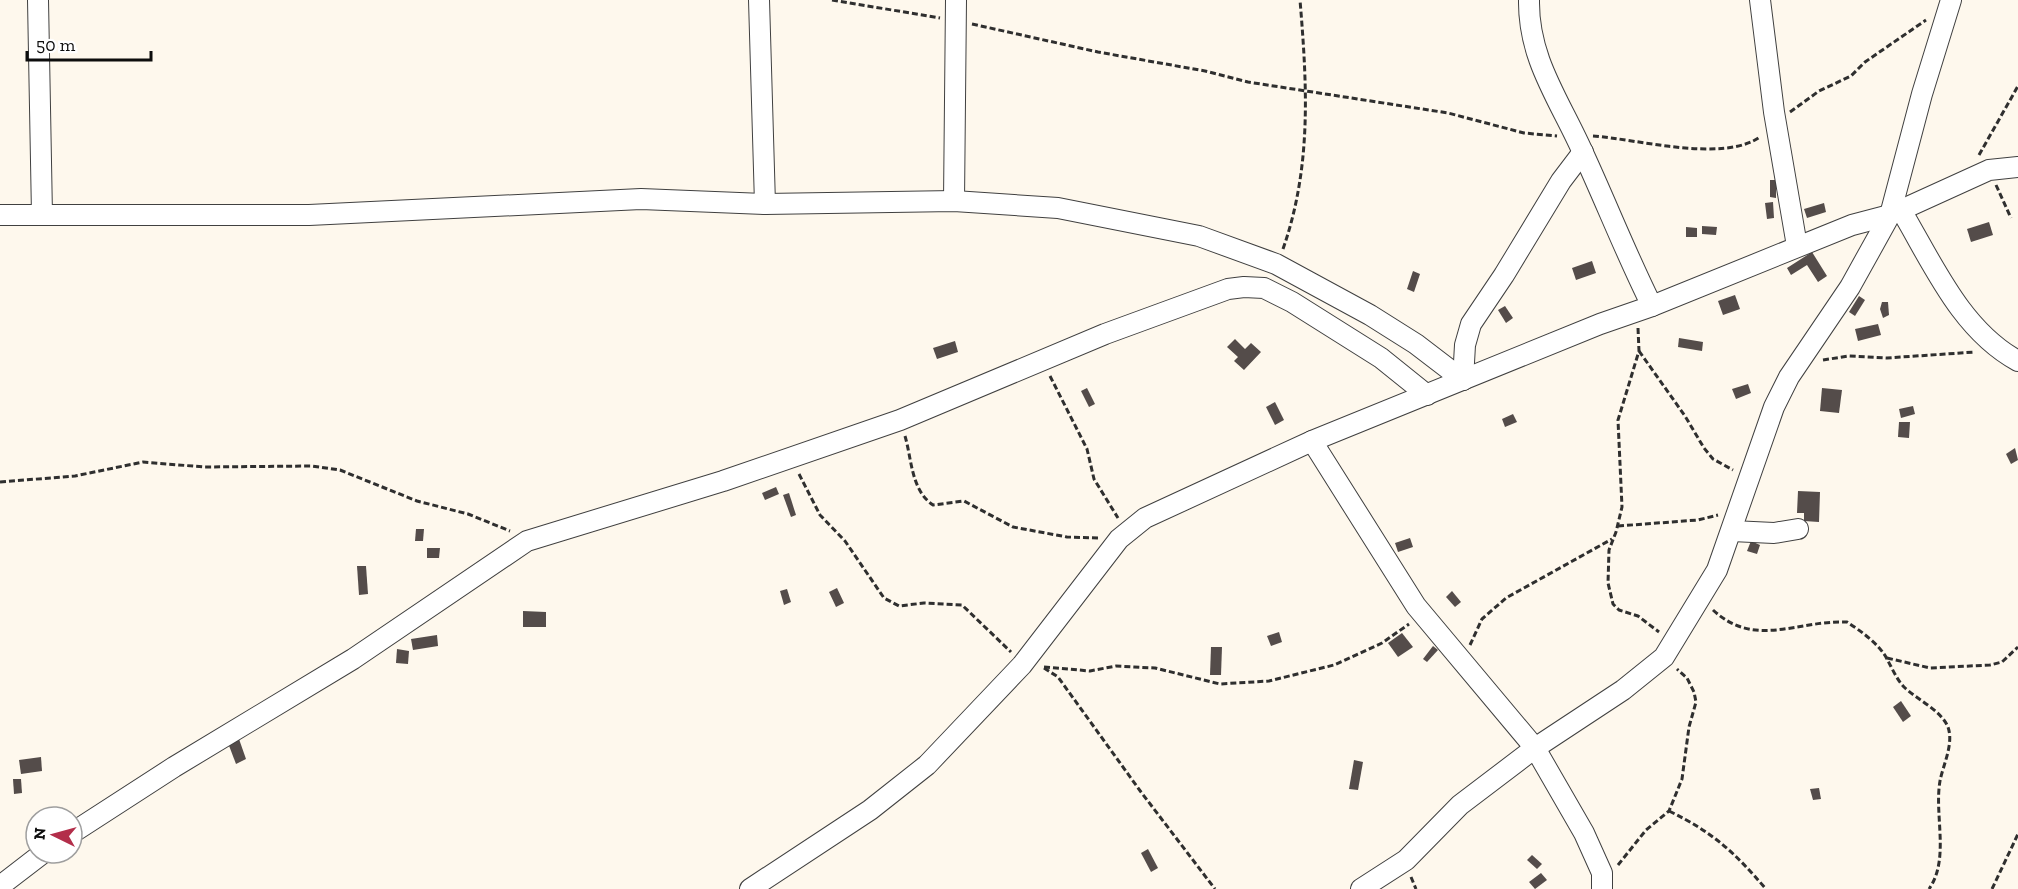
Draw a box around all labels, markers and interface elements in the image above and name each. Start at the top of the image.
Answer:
scale bar [27,24,152,62]
text: 50 m [36,34,76,56]
north arrow [24,805,84,865]
text: N [30,827,50,841]

